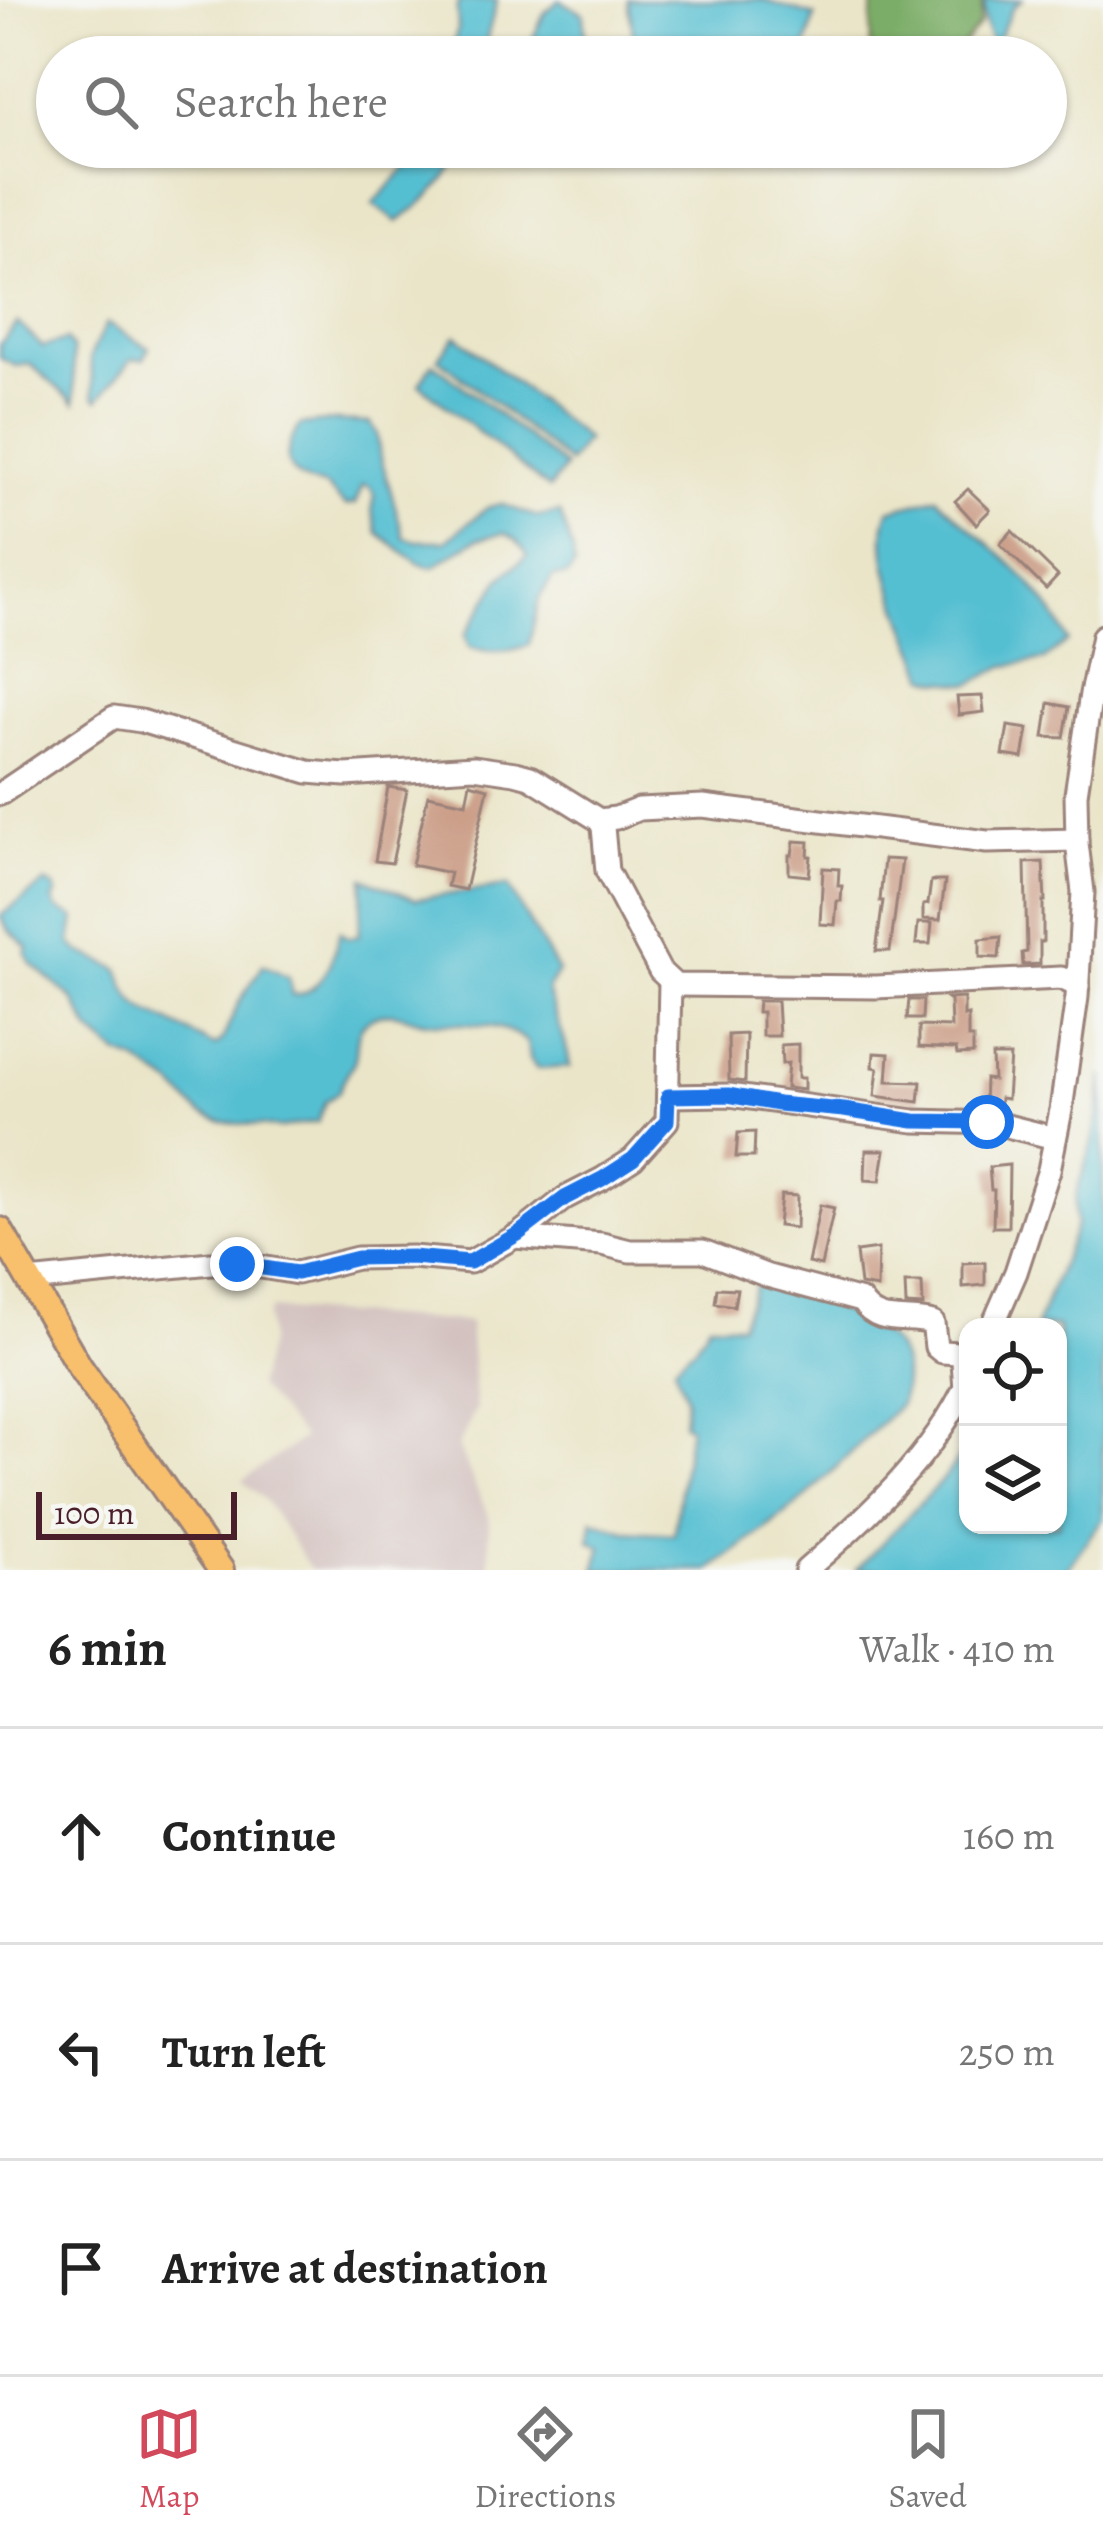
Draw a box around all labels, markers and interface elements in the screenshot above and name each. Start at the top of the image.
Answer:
search box [36,36,1067,168]
icon: search [78,69,144,135]
text: Search here [174,71,388,133]
route start [960,1095,1014,1149]
route end [210,1237,264,1291]
map controls [959,1318,1067,1534]
button: locate [959,1318,1067,1426]
button: layers [959,1426,1067,1534]
scale bar [36,1486,237,1539]
text: 100 m [54,1490,134,1535]
text: 6 min [48,1613,167,1683]
text: Walk · 410 m [860,1622,1055,1675]
icon: ahead [48,1803,114,1869]
text: Continue [162,1805,336,1867]
text: 160 m [963,1809,1055,1862]
icon: left [48,2019,114,2085]
text: Turn left [162,2021,326,2083]
text: 250 m [959,2025,1055,2078]
icon: arrive [48,2235,114,2301]
text: Arrive at destination [162,2237,548,2299]
tab: Map [136,2401,202,2518]
tab: Directions [475,2401,616,2518]
tab: Saved [889,2401,967,2518]

